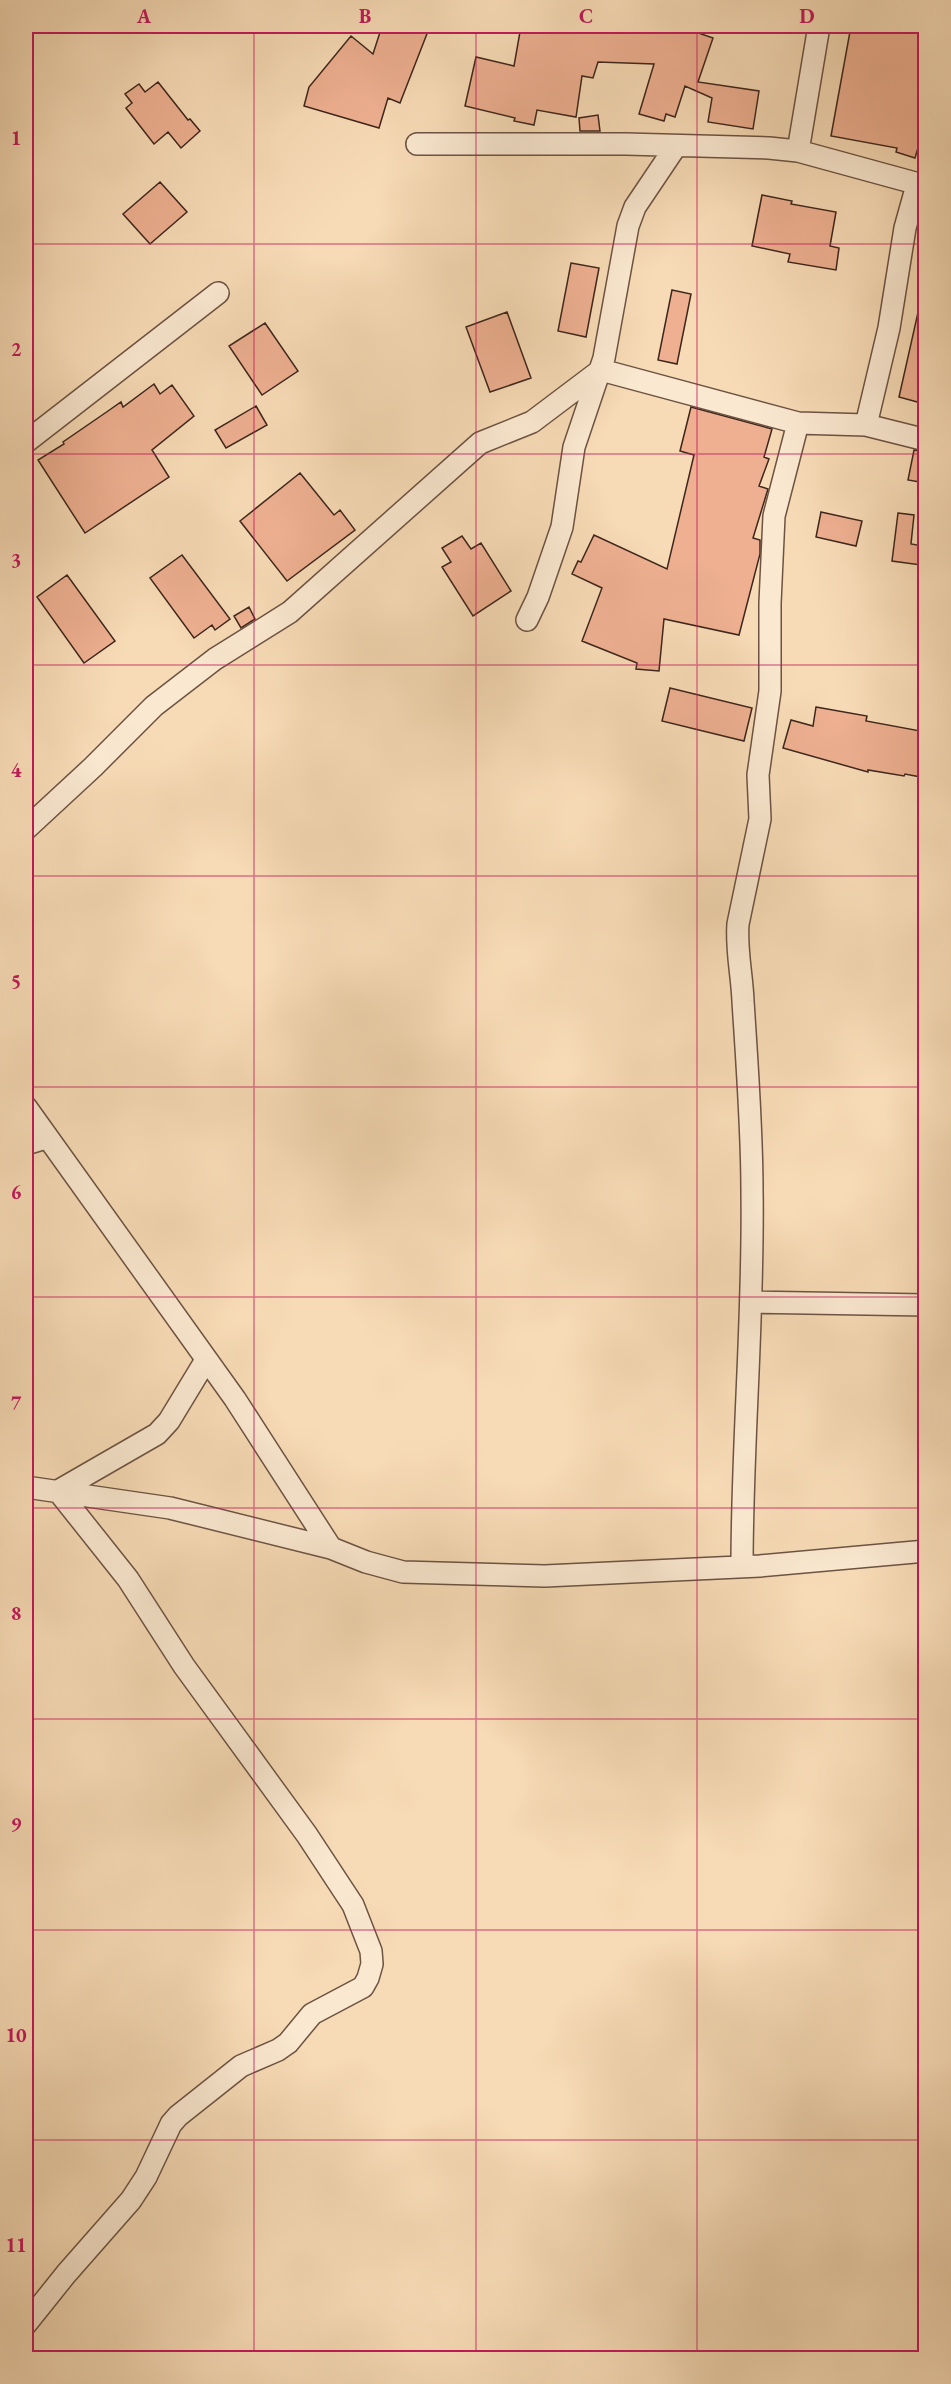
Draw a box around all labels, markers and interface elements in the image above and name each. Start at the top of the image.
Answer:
text: A [136,3,152,29]
text: B [359,3,371,29]
text: C [579,3,593,29]
text: D [799,3,815,29]
text: 1 [11,125,21,151]
text: 2 [11,336,22,362]
text: 3 [11,547,21,573]
text: 4 [11,757,22,783]
text: 5 [11,968,21,994]
text: 6 [11,1179,22,1205]
text: 7 [11,1390,22,1416]
text: 8 [11,1600,21,1626]
text: 9 [11,1811,22,1837]
text: 10 [5,2022,27,2048]
text: 11 [5,2232,27,2258]

